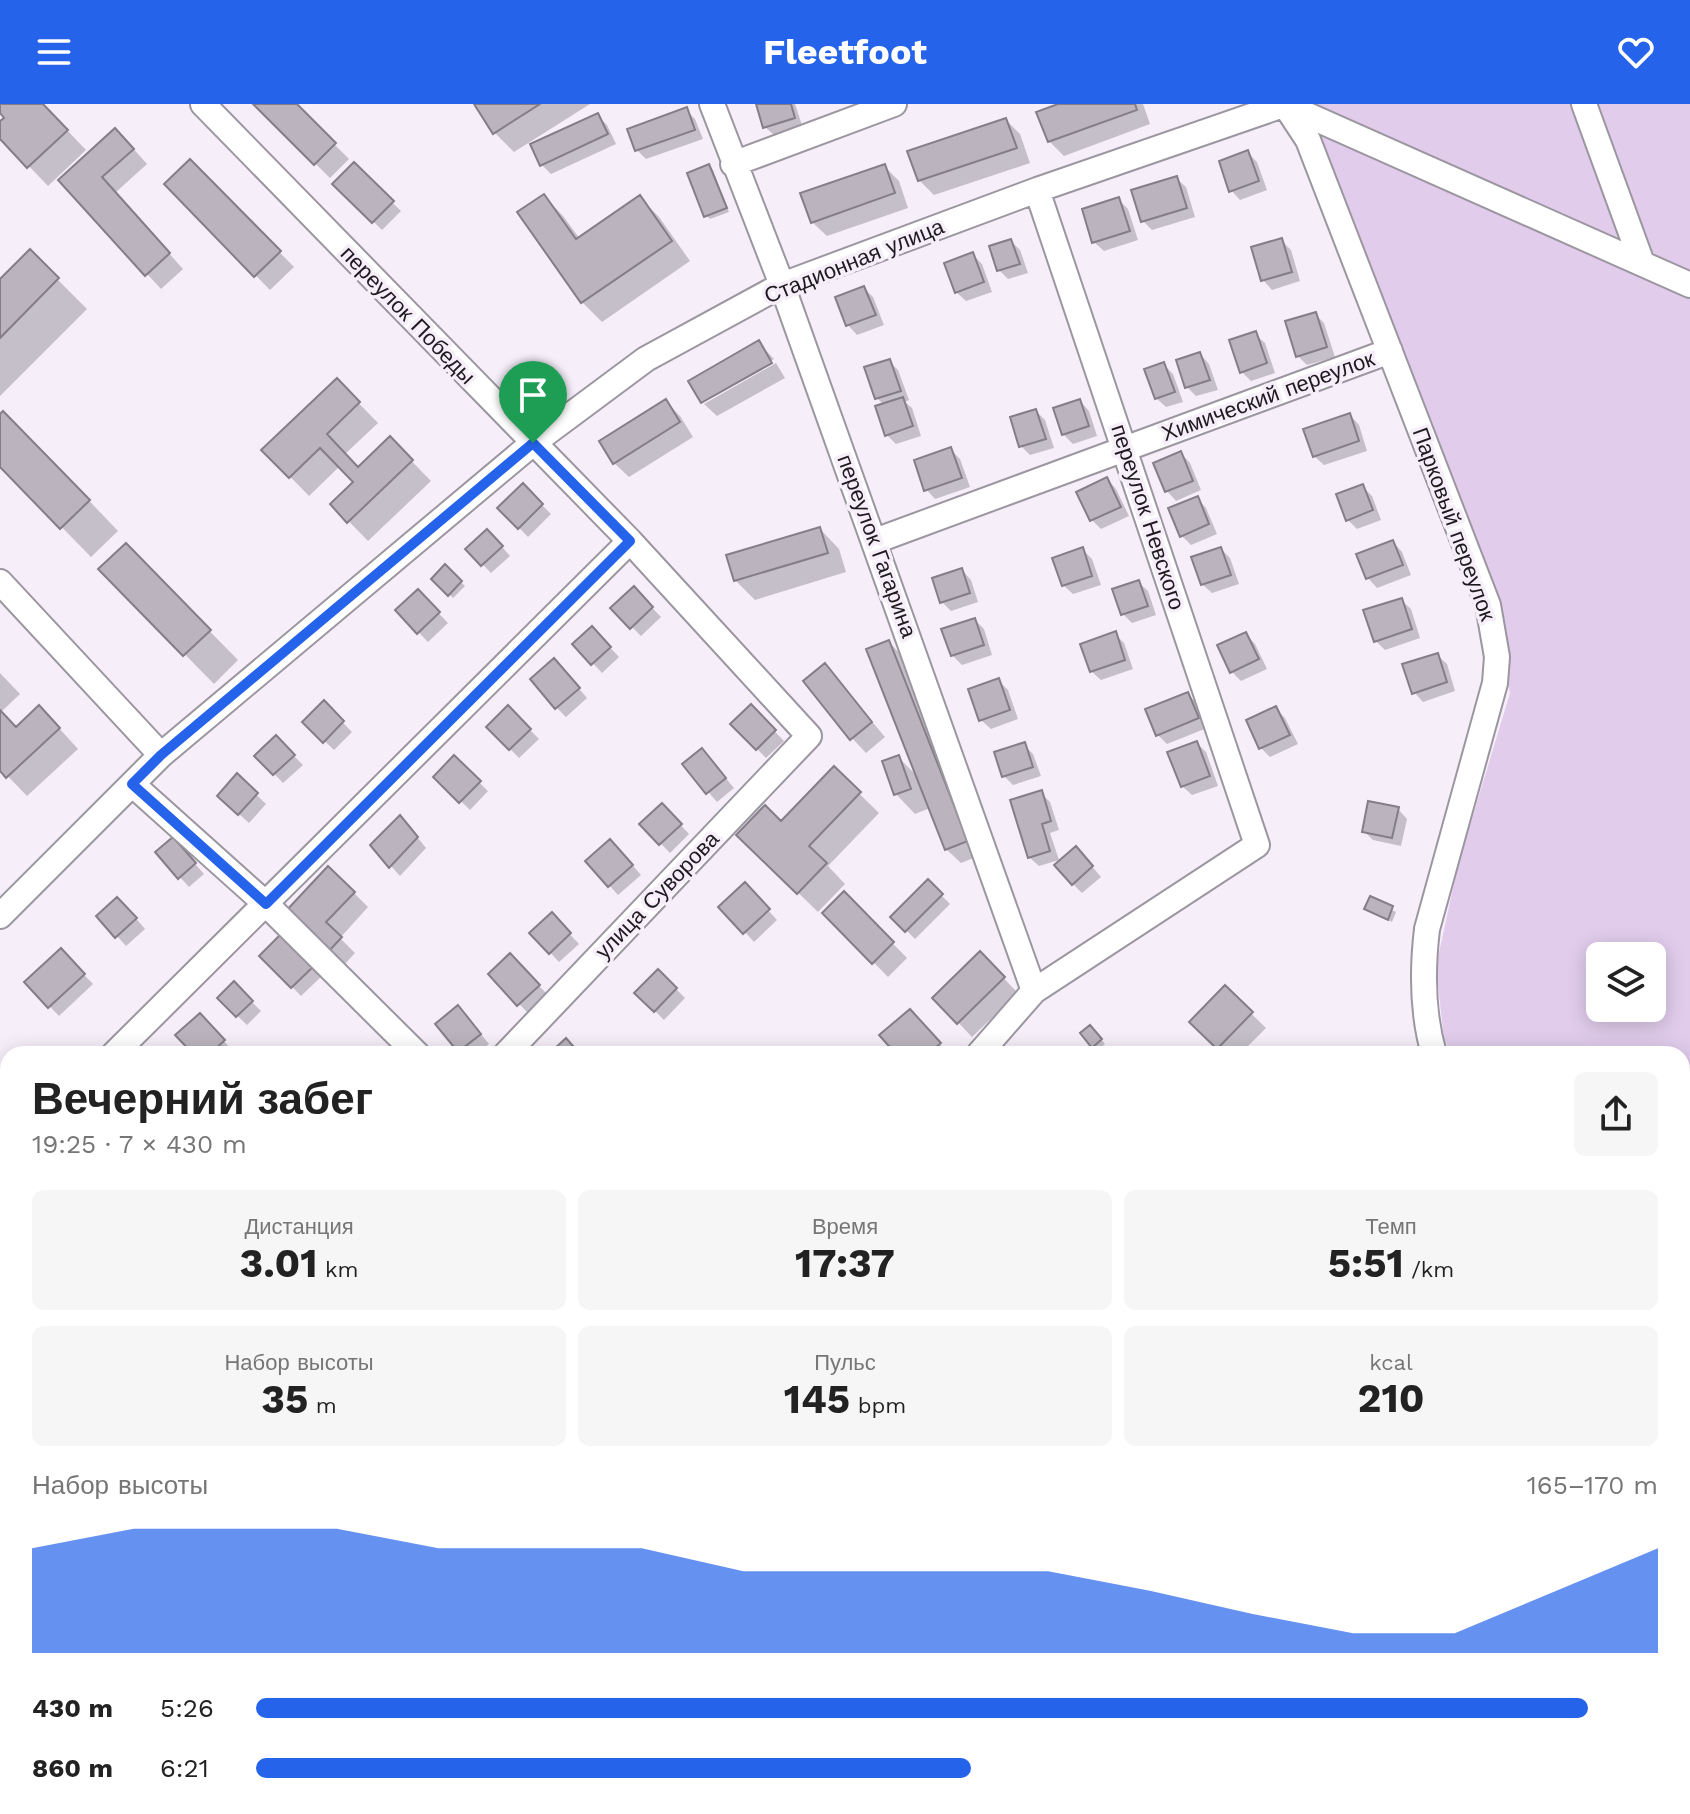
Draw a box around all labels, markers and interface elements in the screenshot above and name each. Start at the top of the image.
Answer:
icon: menu [32,30,76,74]
icon: heart [1614,30,1658,74]
text: Fleetfoot [763,31,927,73]
street label: Стадионная улица [760,213,948,309]
street label: переулок Победы [336,241,480,389]
street label: Химический переулок [1158,346,1378,446]
pin [499,361,567,443]
icon: arrive [511,373,555,417]
street label: переулок Невского [1106,421,1190,613]
street label: Парковый переулок [1407,424,1501,624]
street label: переулок Гагарина [832,451,922,642]
street label: улица Суворова [590,826,724,964]
map controls [1586,942,1666,1022]
button: layers [1586,942,1666,1022]
button: share [1574,1072,1658,1156]
text: Вечерний забег [32,1073,373,1125]
text: 19:25 · 7 × 430 m [32,1129,247,1159]
text: Дистанция [244,1214,354,1239]
text: Время [812,1214,878,1239]
text: Темп [1365,1214,1417,1239]
text: 3.01 [240,1240,317,1287]
text: 17:37 [795,1240,895,1287]
text: 5:51 [1328,1240,1404,1287]
text: km [317,1257,358,1282]
text: /km [1404,1257,1454,1282]
text: Набор высоты [224,1350,374,1375]
text: Пульс [814,1350,876,1375]
text: kcal [1369,1350,1413,1375]
text: 210 [1358,1375,1424,1422]
text: 35 [261,1376,308,1423]
text: 145 [784,1376,850,1423]
text: m [308,1393,337,1418]
text: bpm [850,1393,906,1418]
text: Набор высоты [32,1470,208,1500]
text: 165–170 m [1527,1470,1658,1500]
text: 430 m [32,1693,113,1723]
text: 5:26 [160,1693,214,1723]
text: 860 m [32,1753,113,1783]
text: 6:21 [160,1753,209,1783]

